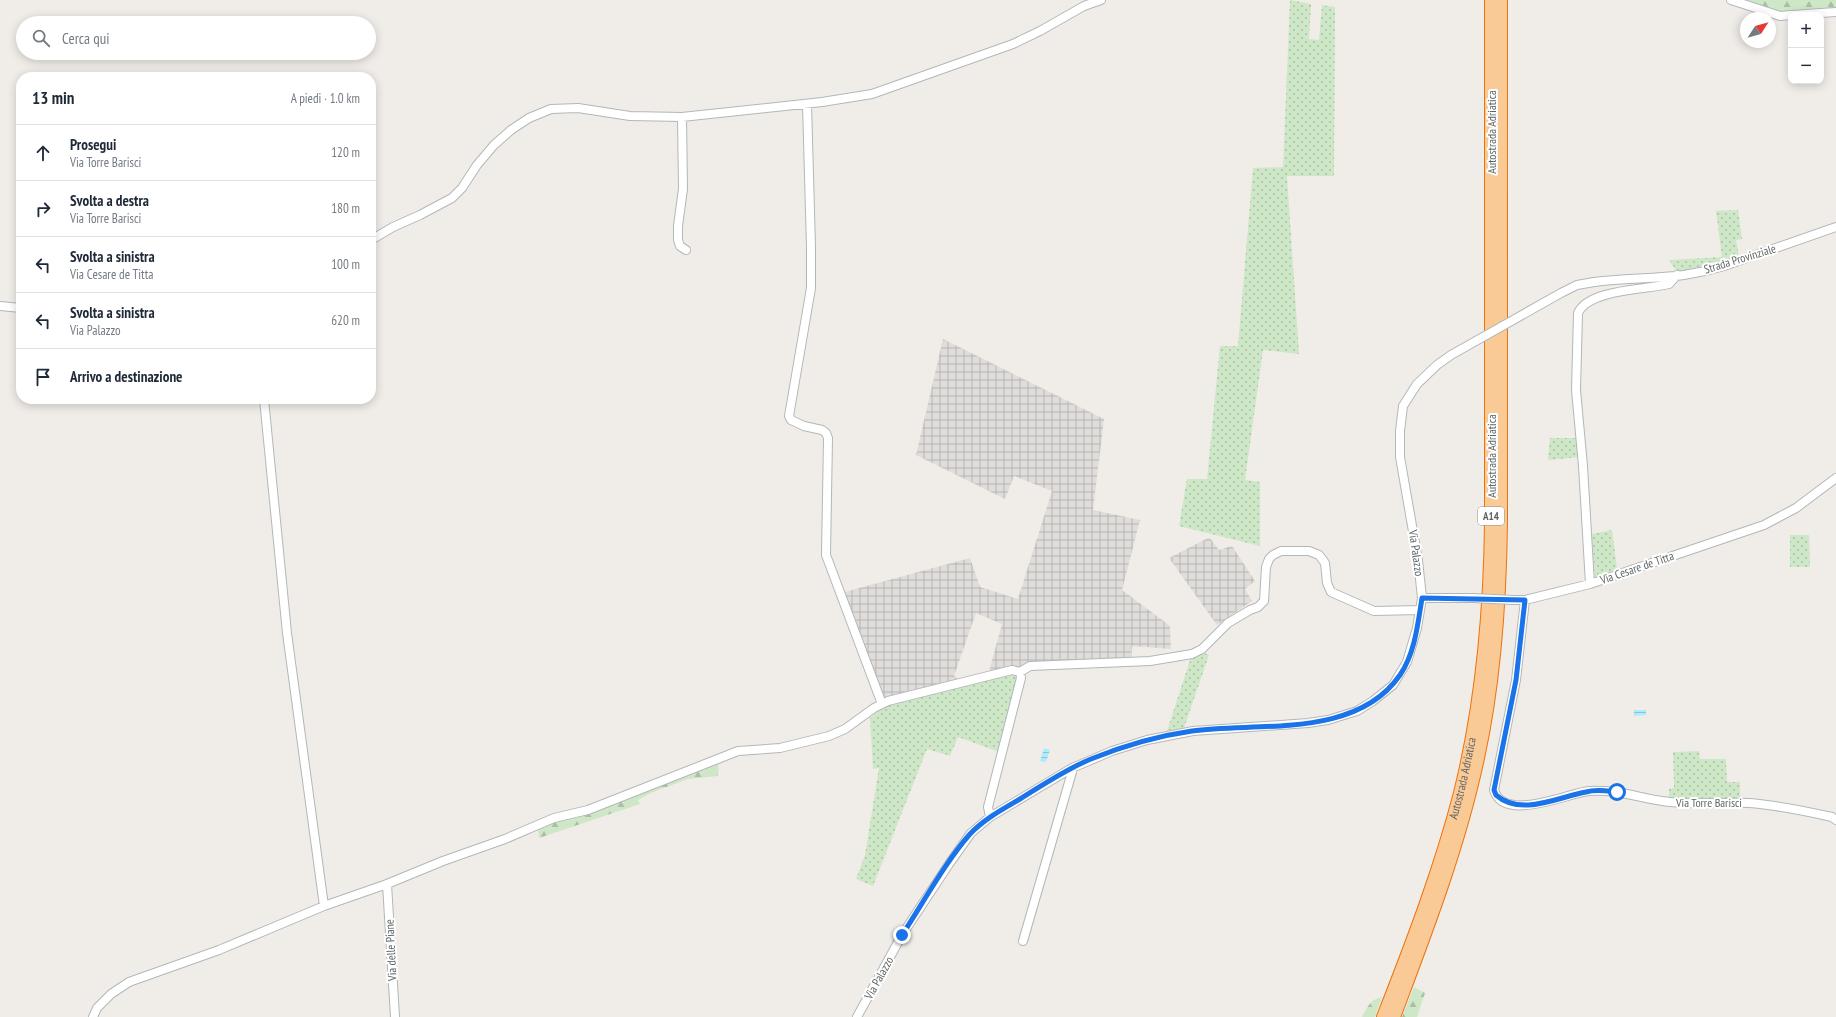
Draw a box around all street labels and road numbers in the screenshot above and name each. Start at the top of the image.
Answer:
street label: Autostrada Adriatica [1484,90,1499,174]
street label: Strada Provinziale [1702,240,1778,277]
street label: Autostrada Adriatica [1484,414,1499,498]
road number: A14 [1478,507,1504,525]
street label: Via Palazzo [1406,528,1427,577]
street label: Via Cesare de Titta [1597,548,1676,587]
street label: Autostrada Adriatica [1445,736,1479,821]
street label: Via Torre Barisci [1675,795,1742,810]
street label: Via delle Piane [381,919,400,982]
street label: Via Palazzo [860,954,896,1003]

